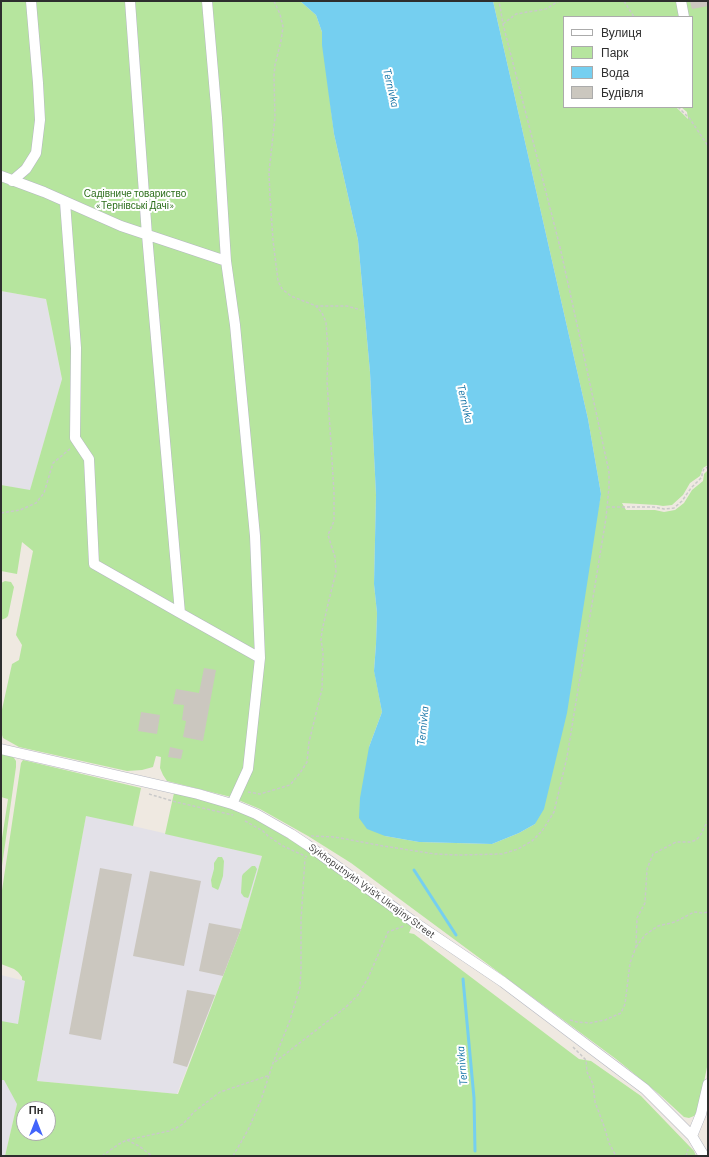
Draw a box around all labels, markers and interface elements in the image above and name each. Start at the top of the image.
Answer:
legend [563,16,693,108]
text: Вулиця [601,25,642,39]
text: Парк [601,45,628,59]
text: Вода [601,65,629,79]
water label: Ternivka [380,67,402,109]
text: Будівля [601,85,643,99]
park label: Садівниче товариство «Тернівські Дачі» [84,188,186,212]
water label: Ternivka [454,383,476,425]
water label: Ternivka [414,706,432,746]
street label: Sykhoputnykh Vyis'k Ukrajiny Street [306,841,438,941]
water label: Ternivka [454,1046,470,1086]
north arrow [16,1101,56,1141]
text: Пн [29,1103,43,1116]

